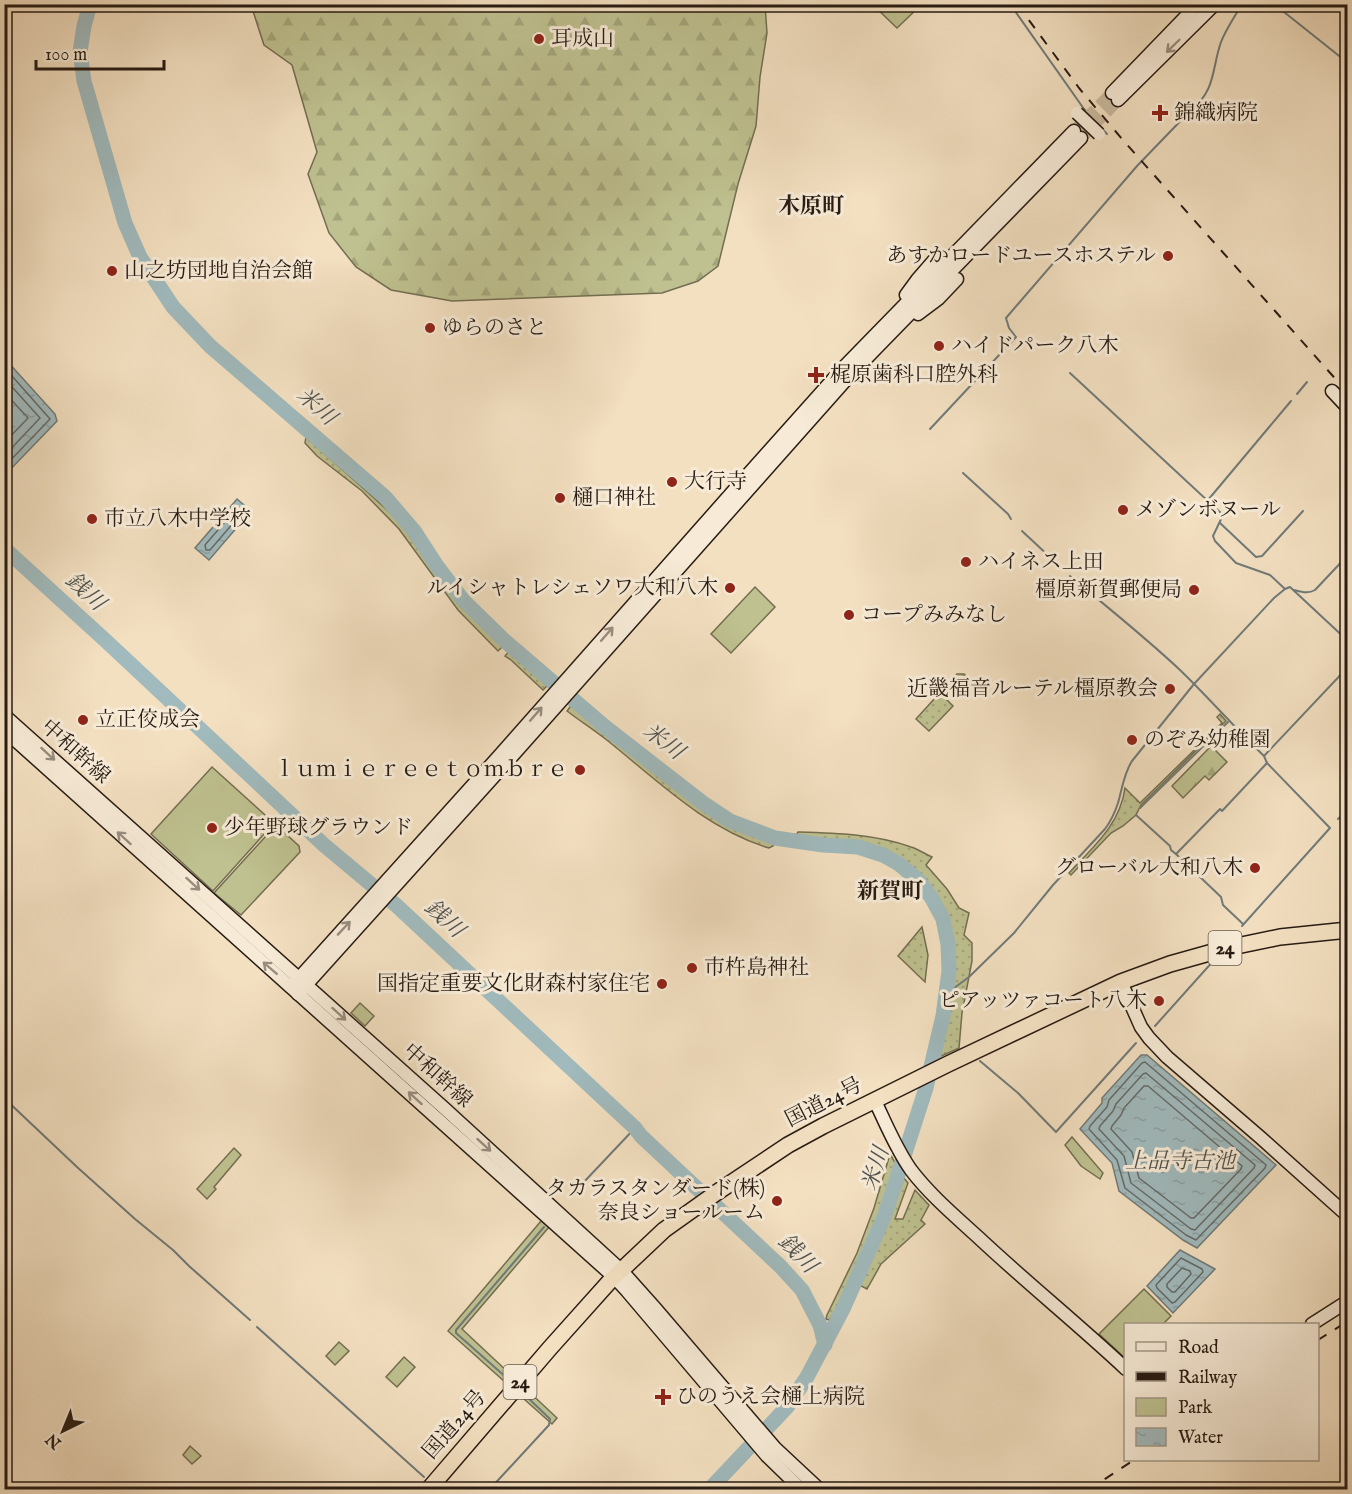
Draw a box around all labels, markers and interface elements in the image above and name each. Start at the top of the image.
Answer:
place label: 耳成山 [551,26,614,53]
marker: 耳成山 [532,32,546,46]
scale bar [36,33,164,71]
one-way arrow [1166,38,1181,53]
text: 100 m [45,44,87,67]
place label: 錦織病院 [1174,100,1258,127]
marker: 錦織病院 [1151,104,1169,122]
district label: 木原町 [778,193,844,221]
place label: あすかロードユースホステル [886,243,1156,270]
marker: あすかロードユースホステル [1161,249,1175,263]
place label: 山之坊団地自治会館 [124,258,313,285]
marker: 山之坊団地自治会館 [105,264,119,278]
place label: ゆらのさと [442,315,547,342]
marker: ゆらのさと [423,321,437,335]
place label: ハイドパーク八木 [951,333,1119,360]
marker: ハイドパーク八木 [932,339,946,353]
place label: 梶原歯科口腔外科 [830,362,998,389]
marker: 梶原歯科口腔外科 [807,366,825,384]
water label: 米川 [290,382,343,433]
place label: 大行寺 [684,469,747,496]
marker: 大行寺 [665,475,679,489]
place label: 樋口神社 [572,485,656,512]
marker: 樋口神社 [553,491,567,505]
place label: メゾンボヌール [1135,497,1281,524]
marker: メゾンボヌール [1116,503,1130,517]
place label: 市立八木中学校 [104,506,251,533]
marker: 市立八木中学校 [85,512,99,526]
place label: ハイネス上田 [978,549,1104,576]
marker: ハイネス上田 [959,555,973,569]
water label: 銭川 [59,567,112,619]
place label: ルイシャトレシェソワ大和八木 [426,575,718,602]
place label: 橿原新賀郵便局 [1035,577,1182,604]
marker: ルイシャトレシェソワ大和八木 [723,581,737,595]
marker: 橿原新賀郵便局 [1187,583,1201,597]
place label: コープみみなし [861,602,1007,629]
marker: コープみみなし [842,608,856,622]
one-way arrow [600,627,614,642]
place label: 近畿福音ルーテル橿原教会 [907,676,1158,703]
marker: 近畿福音ルーテル橿原教会 [1163,682,1177,696]
place label: 立正佼成会 [95,707,200,734]
one-way arrow [529,707,543,722]
marker: 立正佼成会 [76,713,90,727]
street label: 中和幹線 [35,714,115,790]
water label: 米川 [637,718,691,768]
place label: のぞみ幼稚園 [1144,727,1270,754]
marker: のぞみ幼稚園 [1125,733,1139,747]
one-way arrow [40,747,55,761]
place label: ｌｕｍｉｅｒｅｅｔｏｍｂｒｅ [274,757,568,784]
marker: ｌｕｍｉｅｒｅｅｔｏｍｂｒｅ [573,763,587,777]
place label: 少年野球グラウンド [224,815,413,842]
marker: 少年野球グラウンド [205,821,219,835]
one-way arrow [117,831,132,845]
place label: グローバル大和八木 [1055,855,1243,882]
marker: グローバル大和八木 [1248,861,1262,875]
one-way arrow [185,877,200,891]
district label: 新賀町 [857,878,923,906]
water label: 銭川 [418,894,471,946]
one-way arrow [337,921,351,936]
road number: 24 [1208,931,1242,965]
place label: 市杵島神社 [704,955,809,982]
one-way arrow [262,961,277,975]
marker: 市杵島神社 [685,961,699,975]
place label: 国指定重要文化財森村家住宅 [377,971,650,998]
marker: 国指定重要文化財森村家住宅 [655,977,669,991]
place label: ピアッツァコート八木 [939,988,1147,1015]
marker: ピアッツァコート八木 [1152,994,1166,1008]
one-way arrow [331,1007,346,1021]
street label: 中和幹線 [397,1038,477,1114]
street label: 国道24号 [781,1072,867,1134]
one-way arrow [408,1091,423,1105]
one-way arrow [476,1138,491,1152]
water label: 米川 [856,1142,897,1194]
water label: 上品寺古池 [1125,1148,1238,1176]
place label: タカラスタンダード(株) 奈良ショールーム [546,1176,765,1227]
marker: タカラスタンダード(株) 奈良ショールーム [770,1194,784,1208]
water label: 銭川 [772,1228,824,1281]
legend [1124,1323,1319,1461]
text: Road [1178,1337,1219,1360]
road number: 24 [504,1365,536,1399]
text: Railway [1178,1367,1237,1390]
place label: ひのうえ会樋上病院 [676,1384,865,1411]
street label: 国道24号 [418,1385,492,1465]
marker: ひのうえ会樋上病院 [654,1388,672,1406]
text: Park [1178,1397,1213,1420]
north arrow [33,1401,93,1461]
text: Water [1178,1427,1223,1450]
text: N [42,1428,67,1453]

